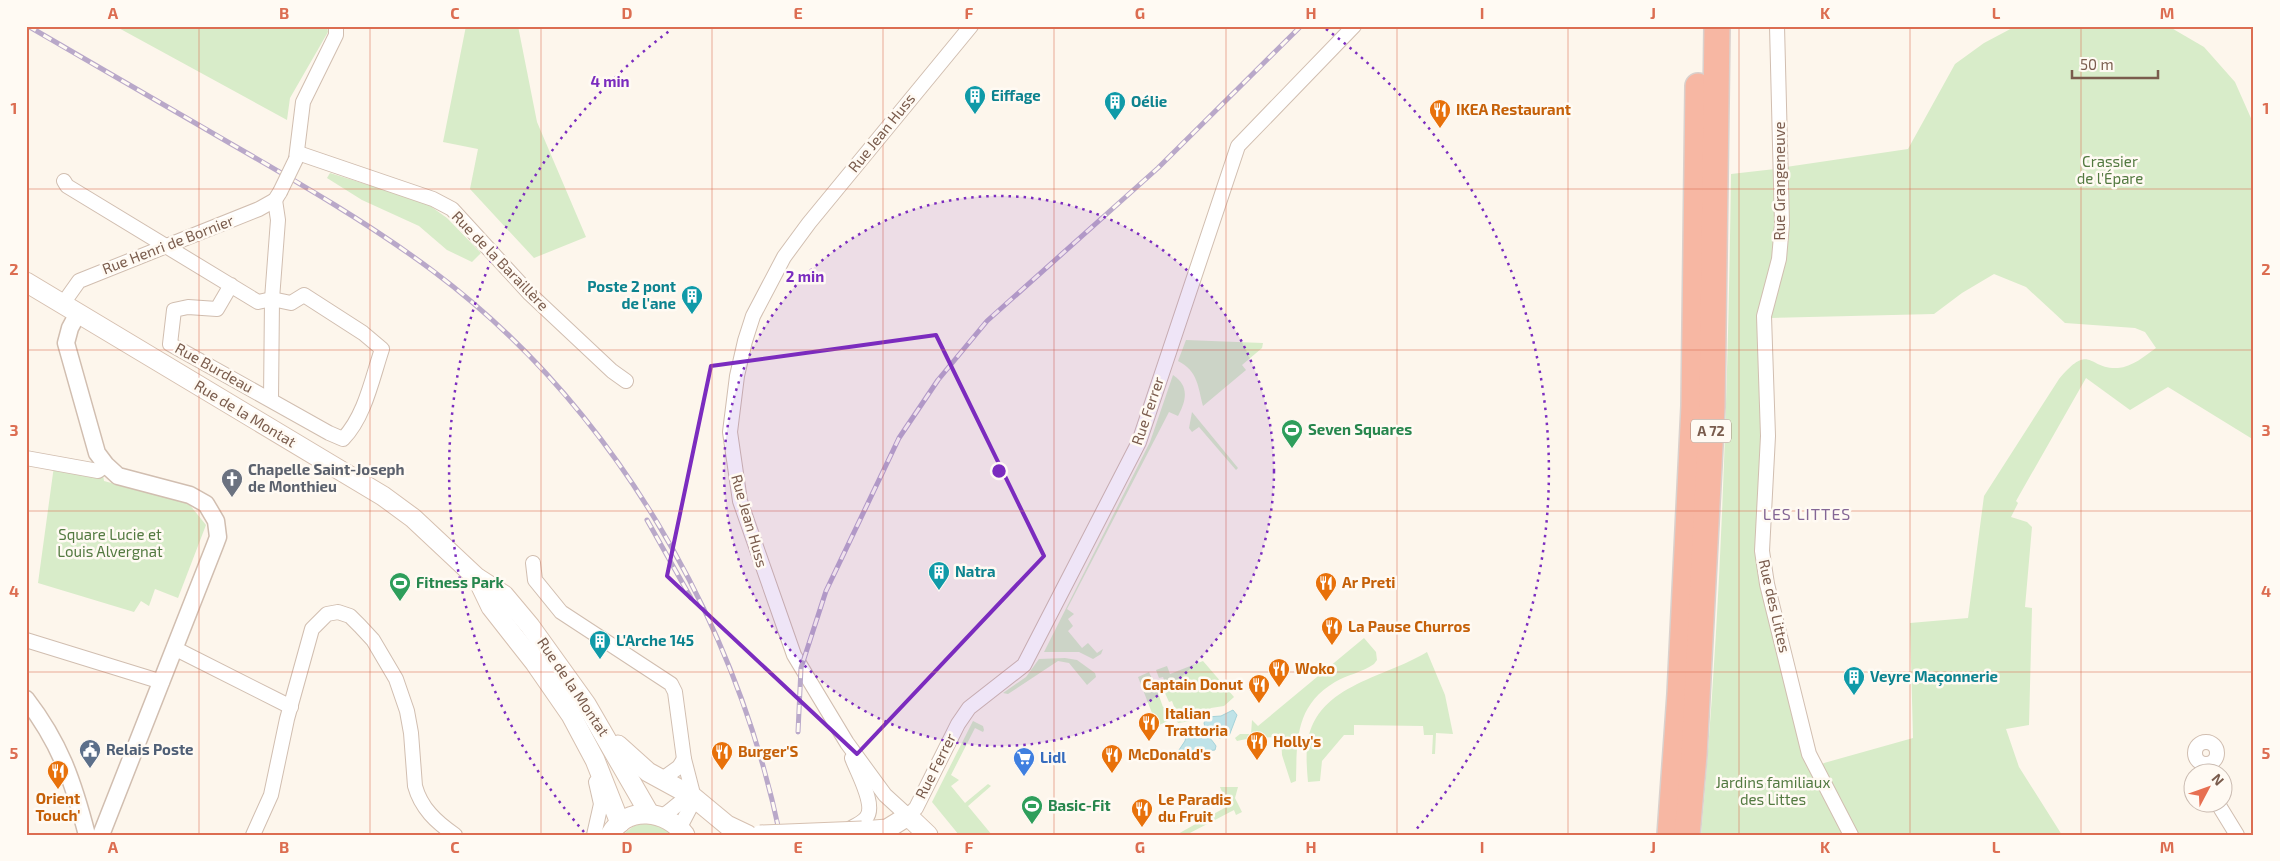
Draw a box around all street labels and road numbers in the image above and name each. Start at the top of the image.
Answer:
street label: Rue Jean Huss [844,89,918,175]
street label: Rue Grangeneuve [1770,121,1788,241]
street label: Rue de la Baraillère [449,207,553,314]
street label: Rue Henri de Bornier [99,211,236,277]
street label: Rue Burdeau [172,338,257,396]
street label: Rue Ferrer [1127,374,1167,447]
street label: Rue de la Montat [191,376,300,451]
road number: A 72 [1691,420,1731,442]
street label: Rue Jean Huss [728,472,772,569]
street label: Rue des Littes [1755,557,1794,654]
street label: Rue de la Montat [534,634,614,740]
street label: Rue Ferrer [911,730,959,801]

